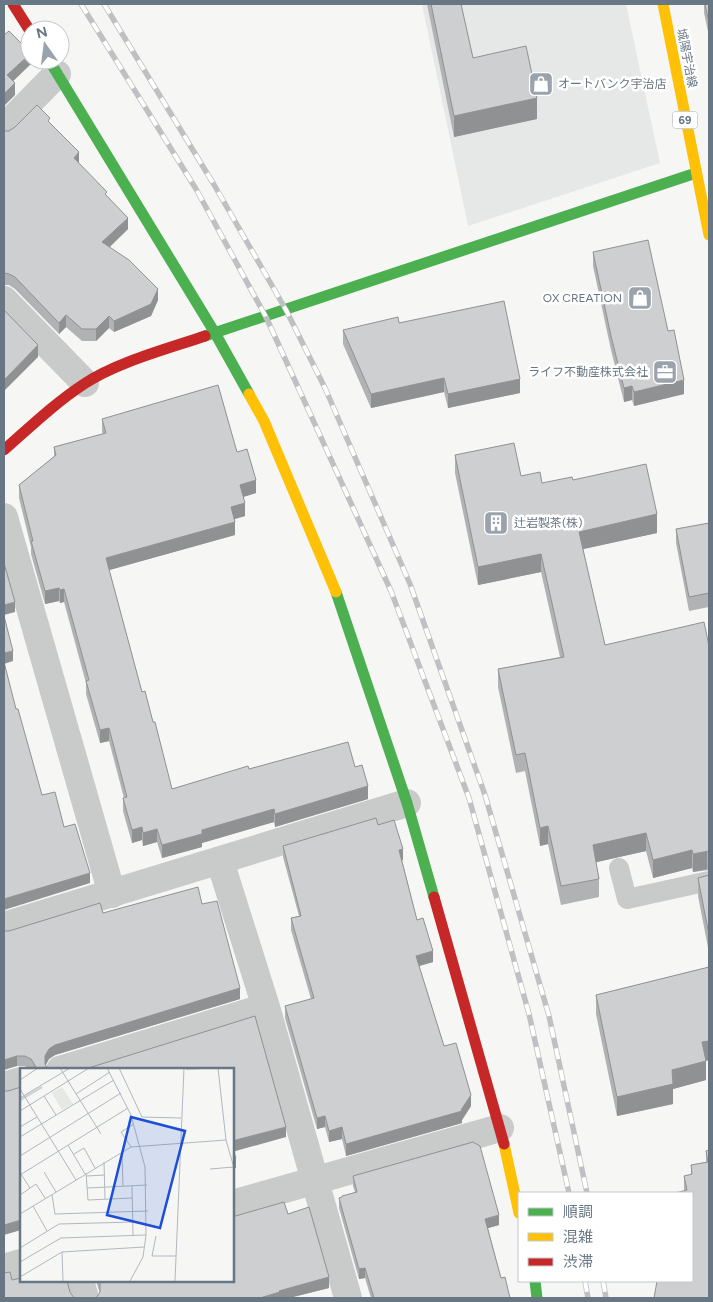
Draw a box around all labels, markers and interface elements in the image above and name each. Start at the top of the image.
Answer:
north arrow [20,20,70,70]
text: N [35,23,49,42]
street label: 城陽宇治線 [674,27,700,89]
shop icon: オートバンク宇治店 [528,71,554,97]
place label: オートバンク宇治店 [558,77,667,91]
road number: 69 [672,112,698,128]
shop icon: OX CREATION [627,285,653,311]
place label: OX CREATION [543,291,622,305]
office icon: ライフ不動産株式会社 [652,359,678,385]
place label: ライフ不動産株式会社 [528,365,648,379]
building icon: 辻岩製茶(株) [483,510,509,536]
place label: 辻岩製茶(株) [514,516,582,530]
inset map [20,1068,234,1282]
legend [518,1192,693,1282]
text: 順調 [563,1203,593,1221]
text: 混雑 [563,1228,593,1246]
text: 渋滞 [563,1253,593,1271]

